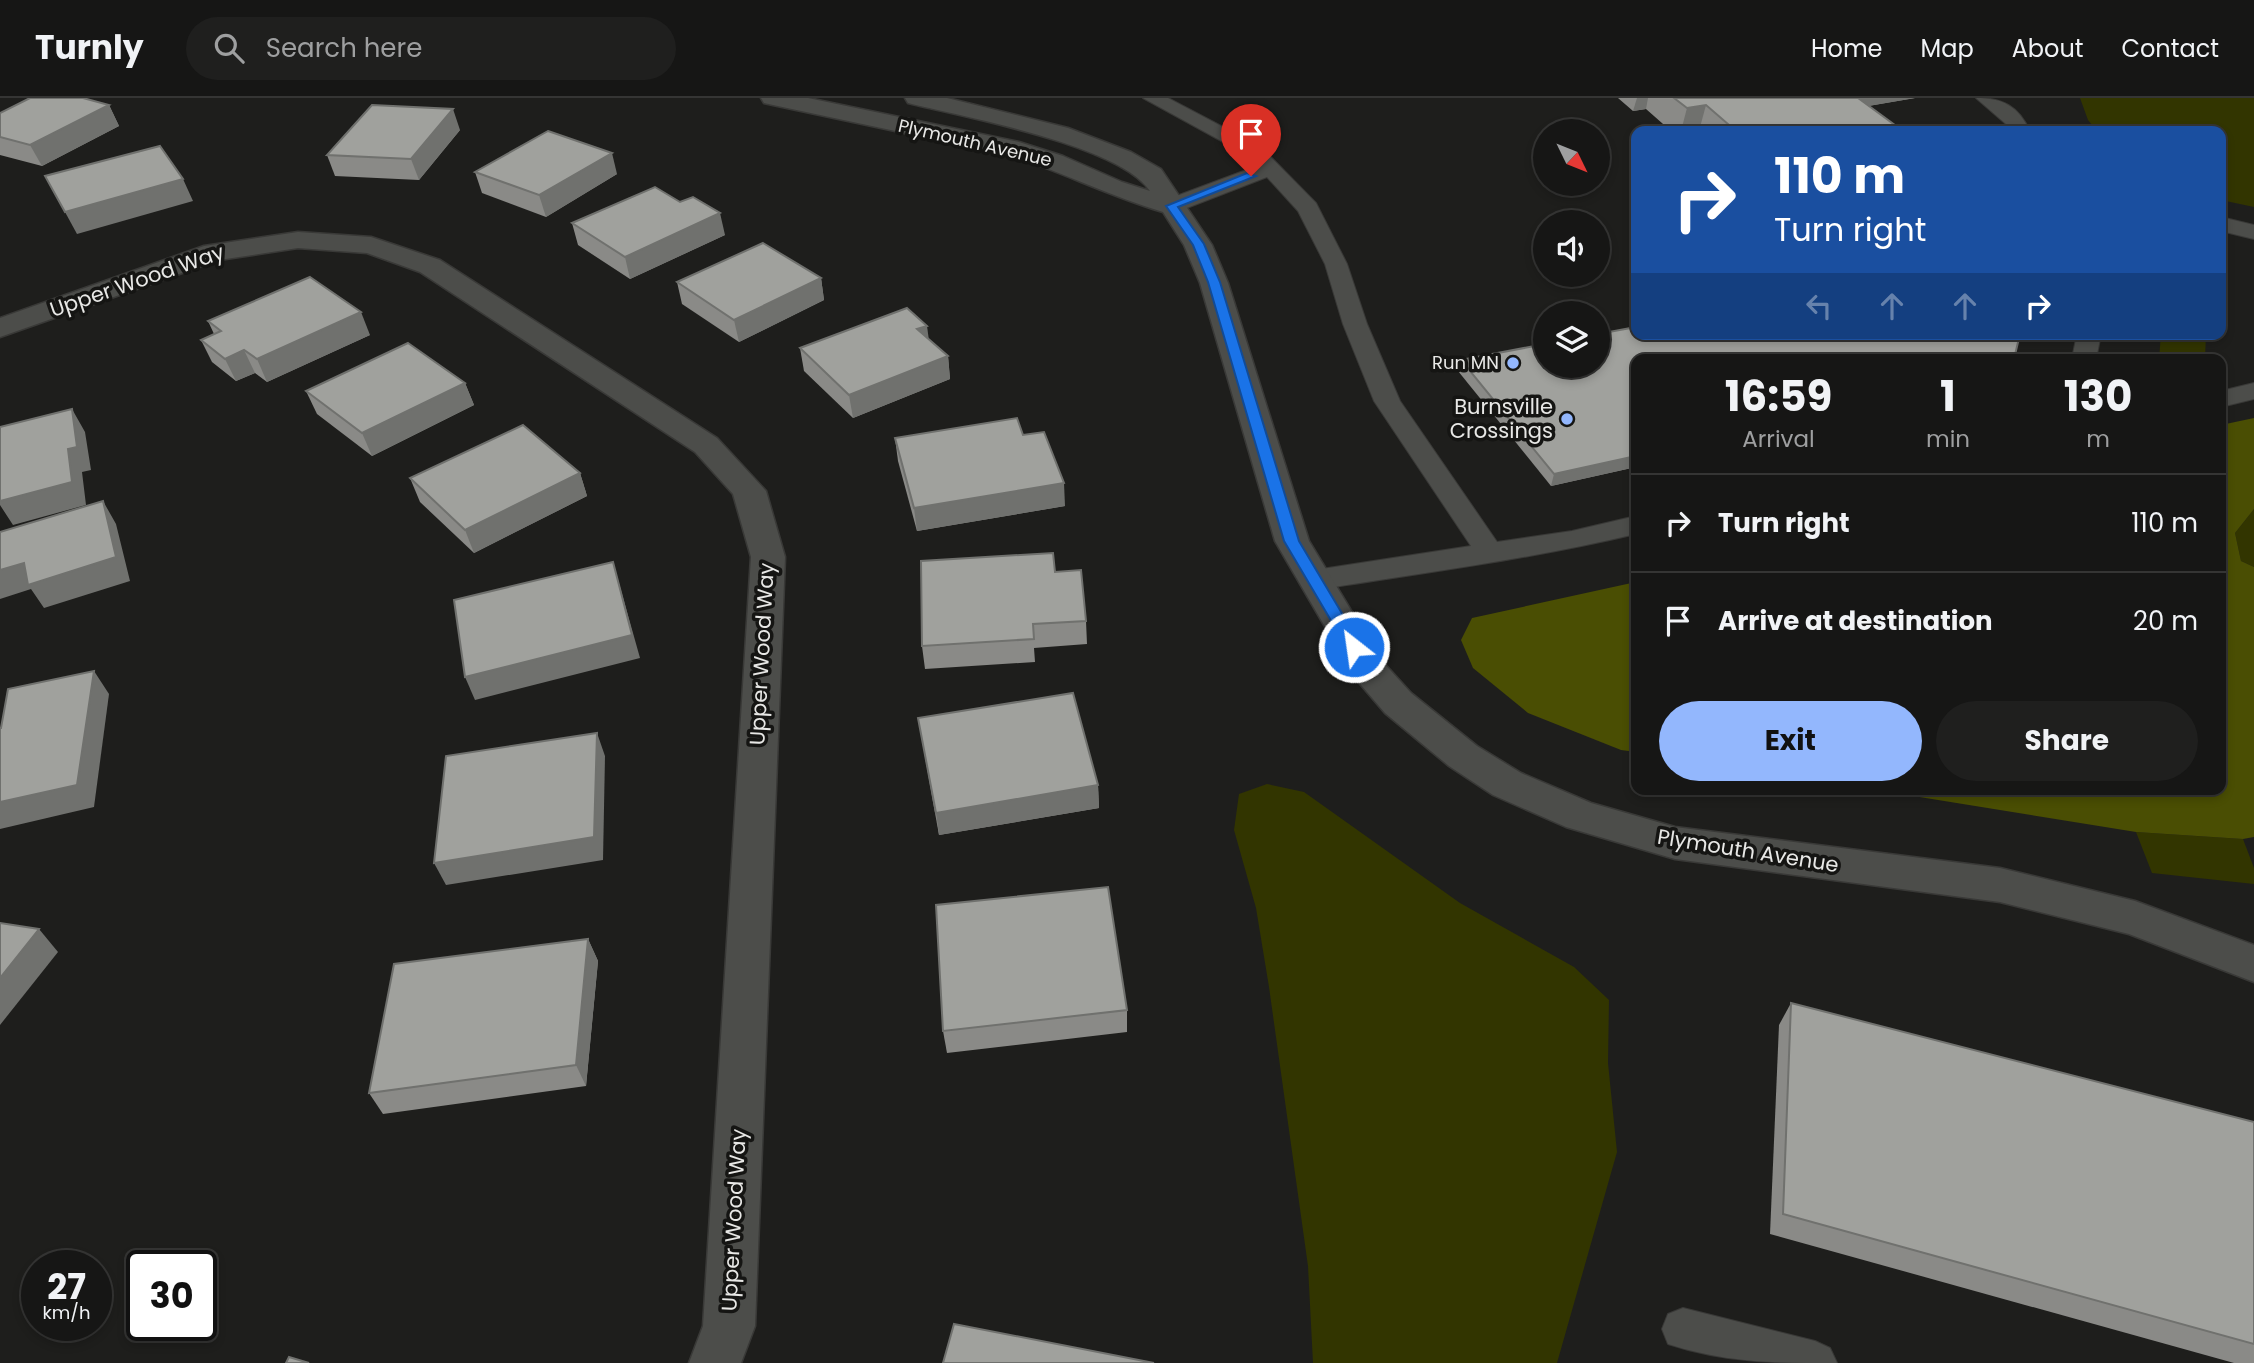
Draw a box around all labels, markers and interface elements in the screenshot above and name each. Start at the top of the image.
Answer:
search box [186,17,676,80]
text: Turnly [35,24,144,71]
icon: search [210,29,248,67]
text: Search here [266,30,422,66]
text: Home [1811,32,1883,65]
text: Map [1921,32,1974,65]
text: About [2012,32,2083,65]
text: Contact [2121,32,2219,65]
pin [1221,104,1281,176]
street label: Plymouth Avenue [896,113,1054,172]
icon: arrive [1232,115,1270,153]
north arrow [1533,119,1610,196]
map controls [1533,119,1610,378]
text: 110 m [1774,142,1905,210]
icon: right [1659,154,1750,245]
text: Turn right [1774,207,1926,252]
button: sound [1533,210,1610,287]
street label: Upper Wood Way [46,237,228,324]
icon: left [1800,287,1838,325]
icon: ahead [1873,287,1911,325]
icon: ahead [1946,287,1984,325]
icon: right [2019,287,2057,325]
button: layers [1533,301,1610,378]
place label: Run MN [1432,350,1499,375]
marker: Run MN [1505,355,1521,371]
text: 16:59 [1725,367,1832,426]
text: 1 [1940,367,1956,426]
text: 130 [2064,367,2132,426]
place label: Burnsville Crossings [1450,392,1553,445]
marker: Burnsville Crossings [1559,411,1575,427]
text: Arrival [1742,423,1815,455]
text: min [1926,423,1970,455]
text: m [2086,423,2110,455]
icon: right [1659,504,1697,542]
text: Turn right [1718,505,1850,541]
text: 110 m [2131,505,2198,541]
street label: Upper Wood Way [742,562,781,746]
icon: arrive [1659,602,1697,640]
text: Arrive at destination [1718,603,1993,639]
text: 20 m [2133,603,2198,639]
position arrow [1317,610,1391,684]
button: Exit [1659,701,1922,781]
button: Share [1936,701,2198,781]
street label: Plymouth Avenue [1655,822,1841,879]
street label: Upper Wood Way [714,1128,753,1312]
speed limit sign: 30 [126,1250,217,1341]
text: 27 [47,1262,86,1311]
text: km/h [43,1300,90,1325]

